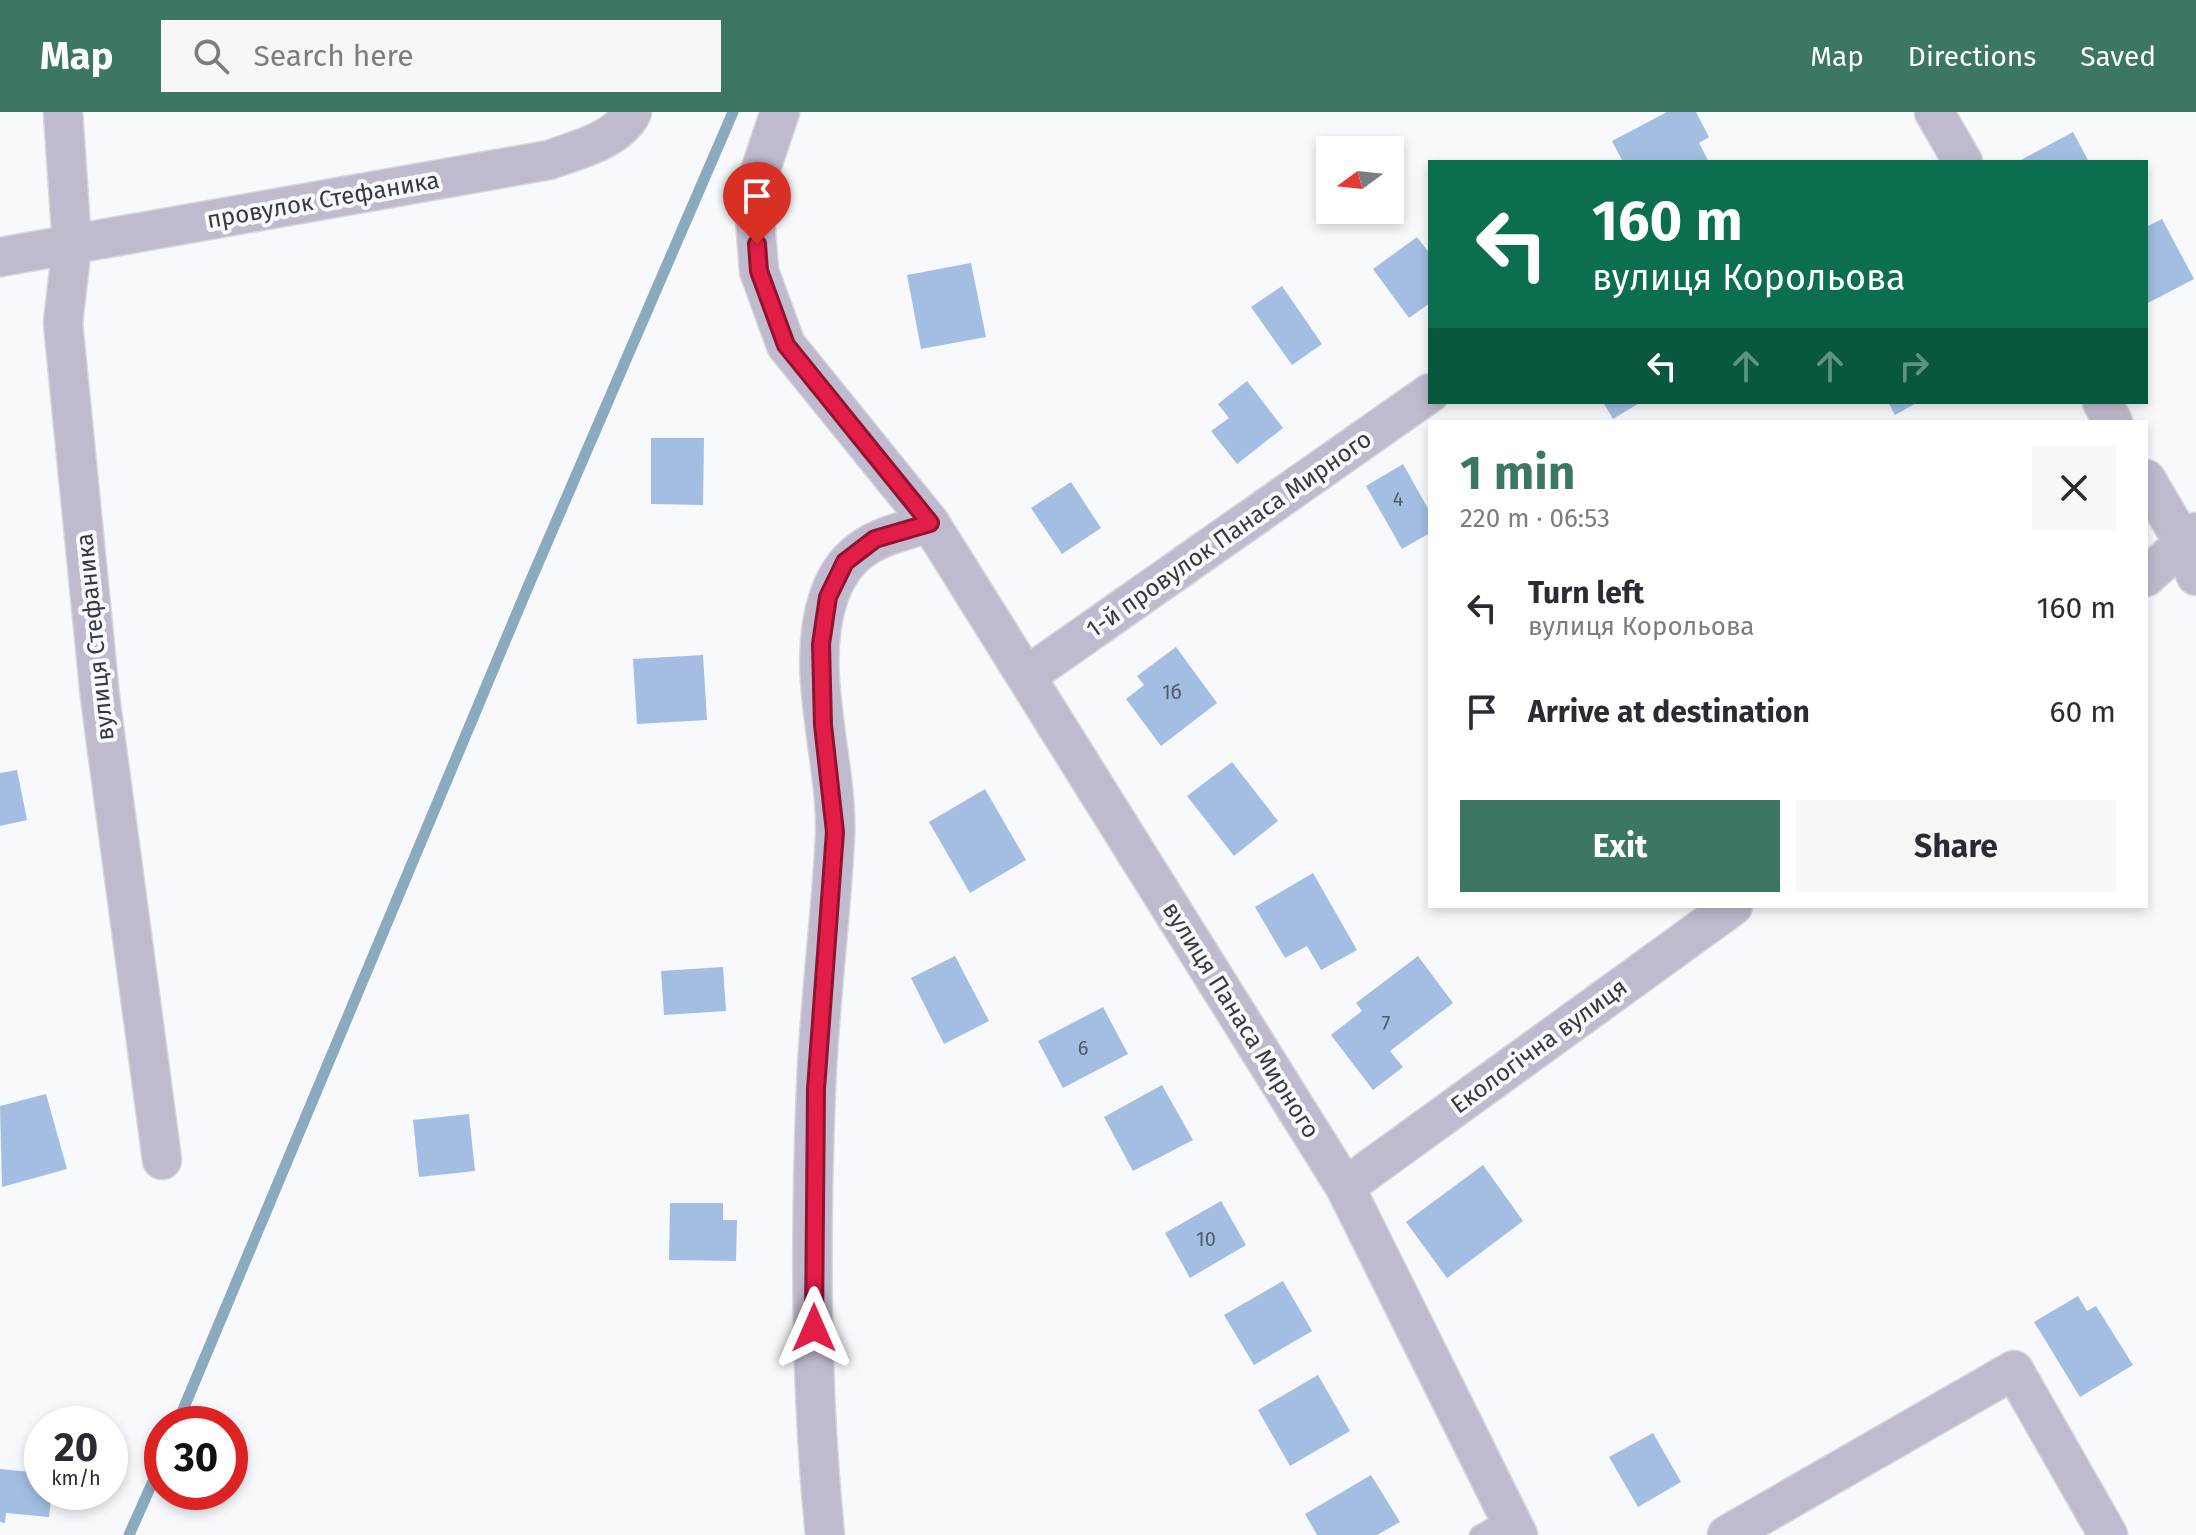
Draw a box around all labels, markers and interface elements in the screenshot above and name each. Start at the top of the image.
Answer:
search box [161,20,721,92]
text: Map [40,33,113,79]
icon: search [189,34,233,78]
text: Search here [253,38,414,74]
text: Map [1810,40,1864,73]
text: Directions [1908,40,2036,73]
text: Saved [2080,40,2156,73]
north arrow [1316,136,1404,224]
map controls [1316,136,1404,224]
pin [723,162,791,244]
street label: провулок Стефаника [205,166,441,234]
icon: arrive [735,174,779,218]
text: 160 m [1592,188,1743,255]
icon: left [1460,192,1564,296]
text: вулиця Корольова [1592,256,1906,300]
icon: left [1640,344,1684,388]
icon: ahead [1724,344,1768,388]
icon: ahead [1808,344,1852,388]
icon: right [1892,344,1936,388]
street label: 1-й провулок Панаса Мирного [1081,425,1377,643]
text: 1 min [1460,444,1575,502]
button: close [2032,446,2116,530]
house number: 4 [1393,487,1404,511]
text: 220 m · 06:53 [1460,503,1610,534]
street label: вулиця Стефаника [70,532,120,742]
text: Turn left [1528,575,1644,611]
icon: left [1460,586,1504,630]
text: 160 m [2037,590,2116,626]
text: вулиця Корольова [1528,611,1754,642]
house number: 1б [1162,680,1182,704]
icon: arrive [1460,690,1504,734]
text: Arrive at destination [1528,694,1810,730]
text: 60 m [2050,694,2116,730]
button: Exit [1460,800,1780,892]
button: Share [1796,800,2116,892]
street label: вулиця Панаса Мирного [1157,897,1325,1143]
street label: Екологічна вулиця [1446,973,1632,1119]
house number: 7 [1382,1011,1391,1035]
house number: 6 [1078,1036,1088,1060]
house number: 10 [1196,1227,1216,1251]
position arrow [772,1286,856,1370]
speed limit sign: 30 [144,1406,248,1510]
text: 20 [54,1424,98,1472]
text: km/h [51,1466,101,1490]

